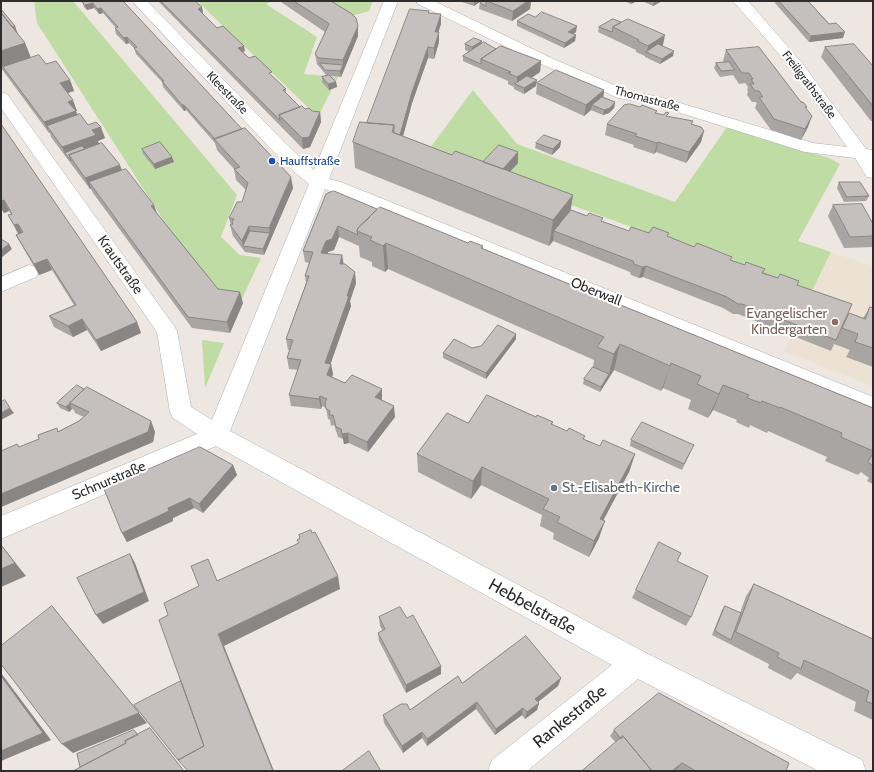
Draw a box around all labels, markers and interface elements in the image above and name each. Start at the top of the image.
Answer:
street label: Freiligrathstraße [779,48,839,122]
street label: Kleestraße [203,69,251,117]
street label: Thomastraße [613,83,681,115]
place label: Hauffstraße [280,154,340,168]
marker: Hauffstraße [267,156,277,166]
street label: Krautstraße [94,232,146,298]
street label: Oberwall [568,274,624,310]
place label: Evangelischer Kindergarten [746,306,827,338]
marker: Evangelischer Kindergarten [830,317,840,327]
street label: Schnurstraße [70,458,148,504]
place label: St.-Elisabeth-Kirche [562,480,680,496]
marker: St.-Elisabeth-Kirche [549,483,559,493]
street label: Hebbelstraße [485,575,579,639]
street label: Rankestraße [529,681,611,753]

